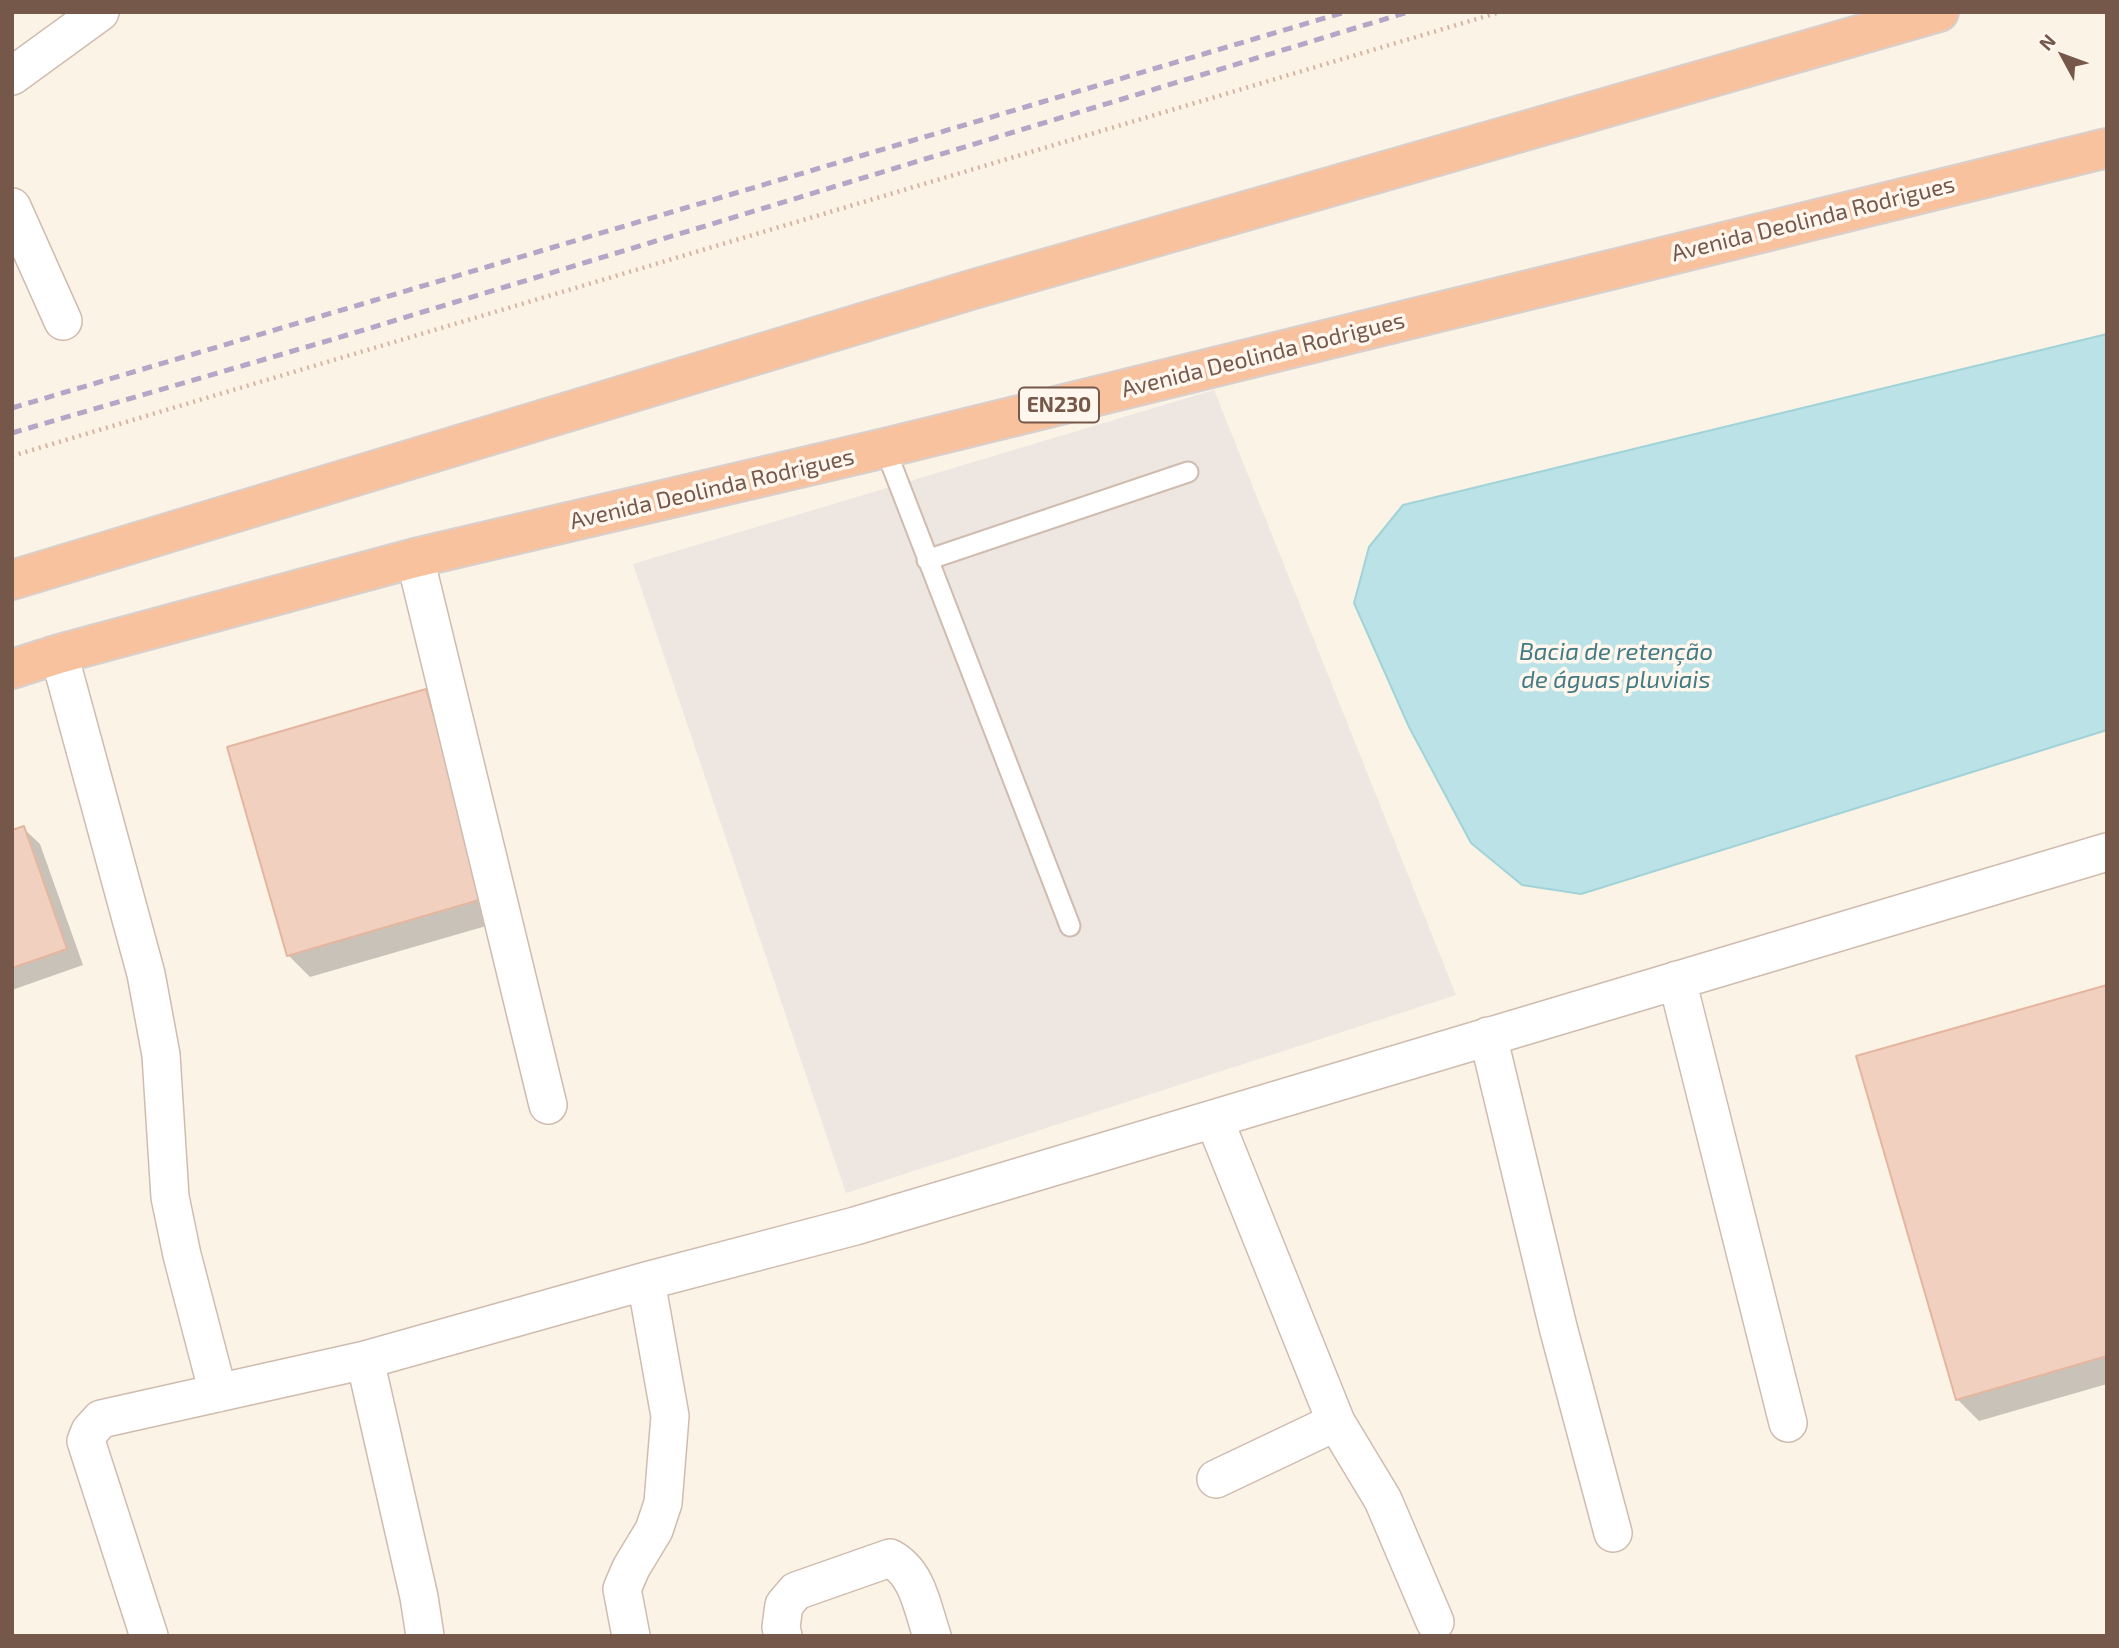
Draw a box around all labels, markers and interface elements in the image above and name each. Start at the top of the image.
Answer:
north arrow [2028,21,2098,91]
text: N [2034,29,2060,55]
street label: Avenida Deolinda Rodrigues [1668,170,1958,268]
street label: Avenida Deolinda Rodrigues [1118,306,1408,404]
road number: EN230 [1019,388,1099,422]
street label: Avenida Deolinda Rodrigues [567,443,857,535]
water label: Bacia de retenção de águas pluviais [1519,638,1713,694]

